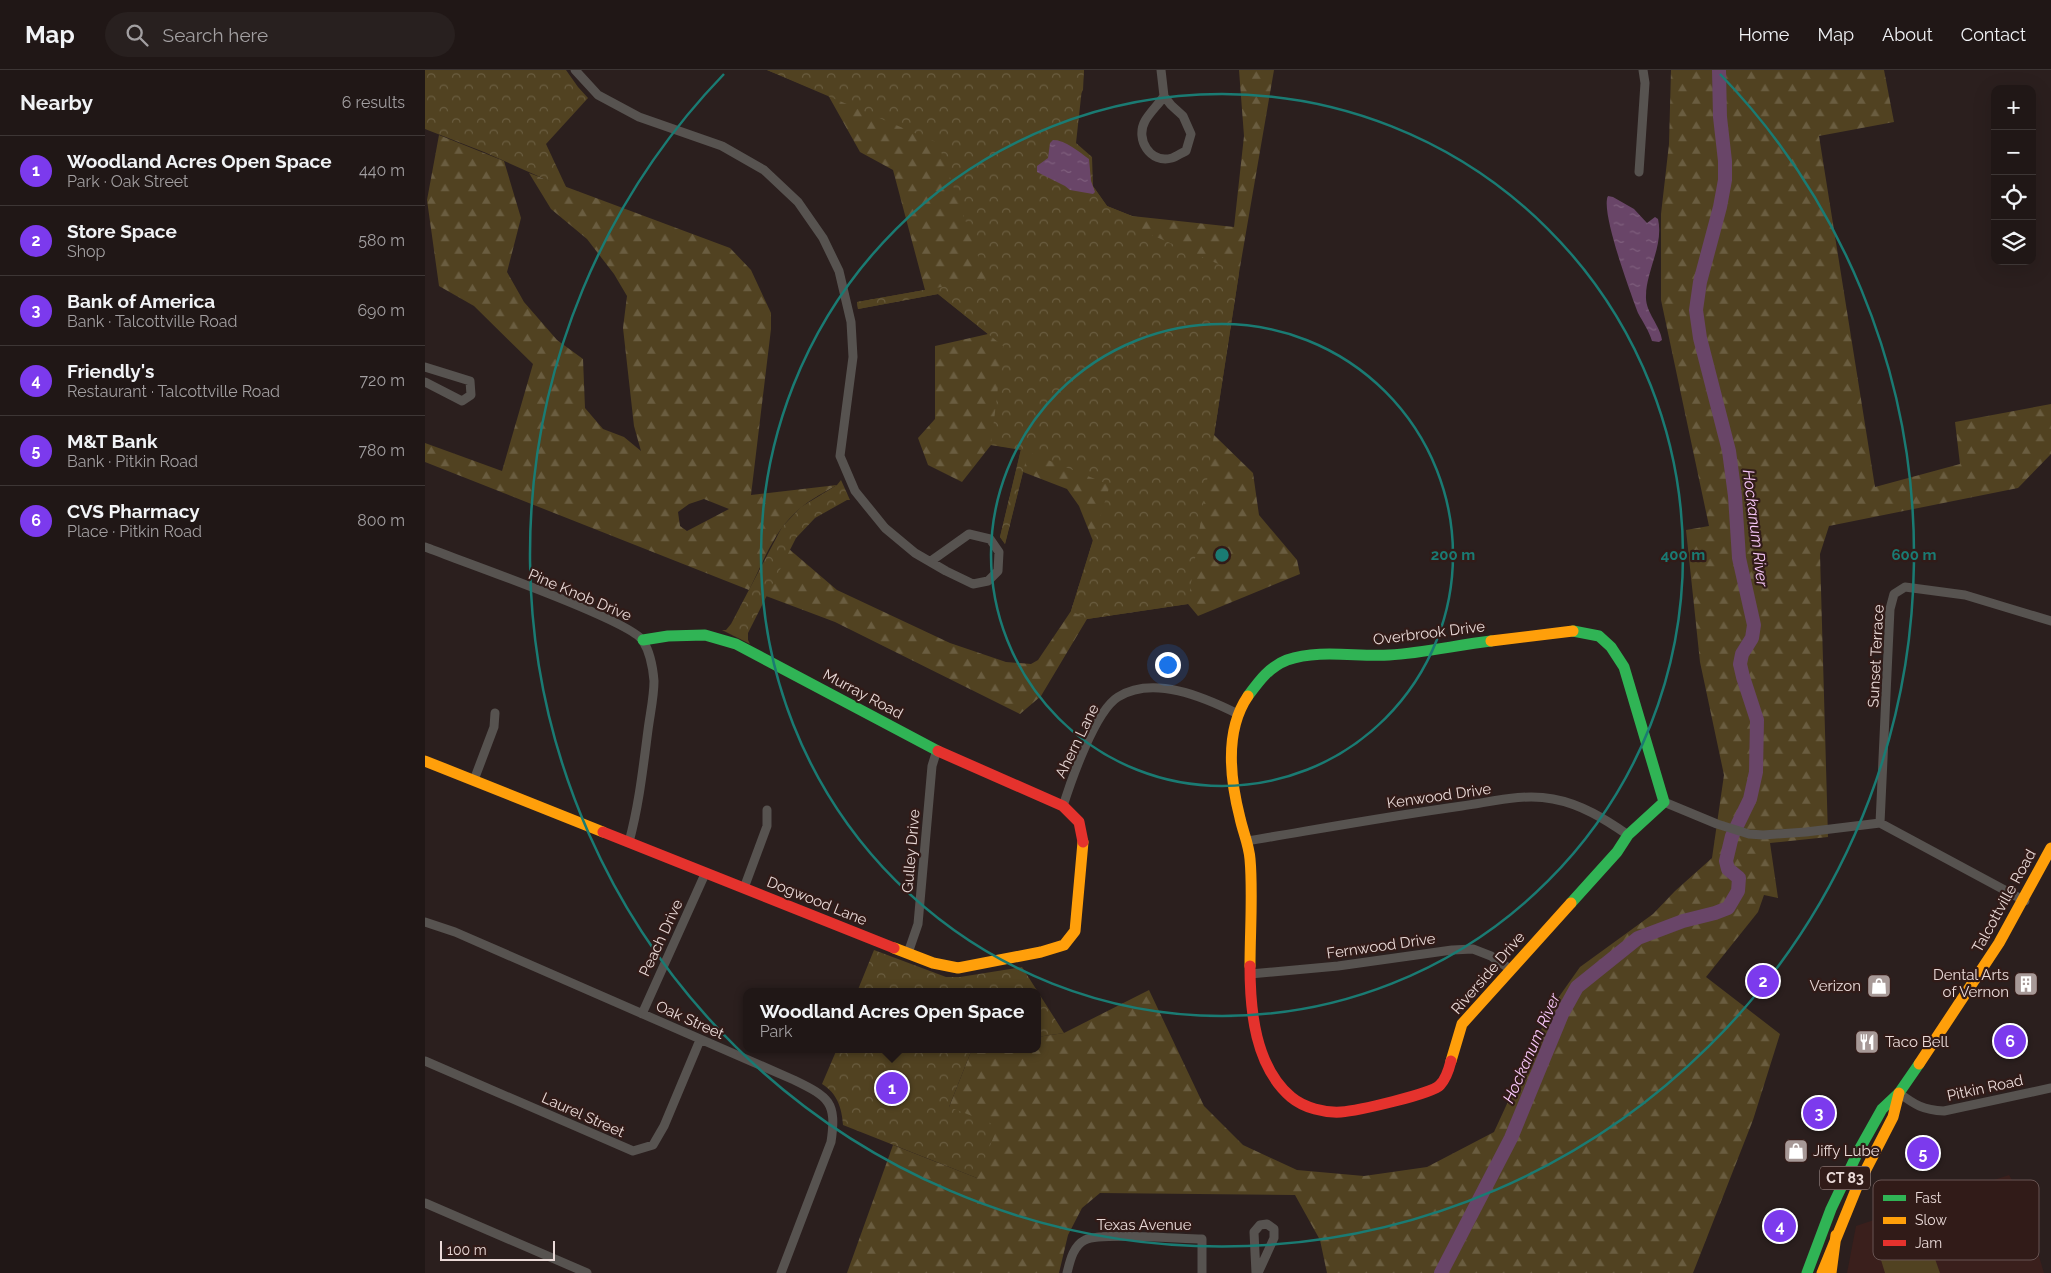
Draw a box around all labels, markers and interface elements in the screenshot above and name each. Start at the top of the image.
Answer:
search box [105,12,455,57]
text: Map [25,20,75,49]
icon: search [123,21,151,49]
text: Search here [163,24,268,46]
text: Home [1738,24,1789,45]
text: Map [1817,24,1854,45]
text: About [1882,24,1933,45]
text: Contact [1961,24,2026,45]
map controls [1991,85,2036,265]
button: + [1991,85,2036,130]
text: Nearby [20,90,93,115]
text: 6 results [342,93,405,112]
button: − [1991,130,2036,175]
text: Woodland Acres Open Space [67,150,332,172]
text: 1 [32,161,40,180]
text: 440 m [359,161,405,180]
text: Park · Oak Street [67,172,188,191]
button: locate [1991,175,2036,220]
text: Store Space [67,220,177,242]
button: layers [1991,220,2036,265]
text: 2 [31,231,41,250]
text: 580 m [358,231,405,250]
text: Shop [67,242,105,261]
text: Bank of America [67,290,215,312]
text: 3 [32,301,40,320]
text: 690 m [357,301,405,320]
text: Bank · Talcottville Road [67,312,237,331]
text: Friendly's [67,360,154,382]
text: 4 [31,371,41,390]
text: 720 m [360,371,405,390]
text: Restaurant · Talcottville Road [67,382,280,401]
text: M&T Bank [67,430,158,452]
text: 5 [32,441,40,460]
text: 780 m [358,441,405,460]
text: Bank · Pitkin Road [67,452,198,471]
water label: Hockanum River [1739,468,1772,588]
text: CVS Pharmacy [67,500,200,522]
text: 6 [31,511,41,530]
text: 800 m [357,511,405,530]
text: Place · Pitkin Road [67,522,202,541]
centre of rings [1213,546,1231,564]
text: 200 m [1431,546,1475,564]
text: 400 m [1661,546,1705,564]
text: 600 m [1891,546,1937,564]
street label: Pine Knob Drive [526,565,634,625]
street label: Sunset Terrace [1864,604,1888,708]
street label: Overbrook Drive [1372,617,1486,649]
your location [1155,652,1181,678]
street label: Murray Road [820,665,906,723]
street label: Ahern Lane [1051,701,1103,781]
street label: Kenwood Drive [1386,780,1493,812]
street label: Gulley Drive [898,808,924,894]
street label: Talcottville Road [1968,846,2040,956]
street label: Dogwood Lane [764,873,870,929]
street label: Peach Drive [635,897,687,979]
street label: Riverside Drive [1447,928,1529,1018]
street label: Fernwood Drive [1325,929,1437,963]
pin: 2 [1747,962,1779,1000]
place label: Dental Arts of Vernon [1933,966,2009,1001]
building icon: Dental Arts of Vernon [2013,971,2039,997]
shop icon: Verizon [1866,973,1892,999]
place label: Verizon [1810,977,1861,995]
popup [743,988,1041,1053]
water label: Hockanum River [1499,990,1564,1106]
street label: Oak Street [653,997,727,1043]
text: Woodland Acres Open Space [760,1000,1024,1022]
text: Park [760,1022,792,1041]
pin: 6 [1994,1022,2026,1060]
restaurant icon: Taco Bell [1854,1029,1880,1055]
place label: Taco Bell [1885,1033,1950,1051]
pin: 1 [876,1069,908,1107]
street label: Pitkin Road [1945,1071,2025,1105]
street label: Laurel Street [539,1089,627,1141]
pin: 3 [1803,1094,1835,1132]
pin: 5 [1907,1134,1939,1172]
shop icon: Jiffy Lube [1783,1138,1809,1164]
place label: Jiffy Lube [1813,1142,1880,1160]
road number: CT 83 [1820,1166,1870,1190]
legend [1873,1180,2039,1260]
text: Fast [1915,1190,1942,1206]
pin: 4 [1764,1207,1796,1245]
text: Slow [1915,1212,1947,1228]
street label: Texas Avenue [1097,1216,1192,1234]
text: Jam [1915,1235,1942,1251]
scale bar [440,1238,555,1261]
text: 100 m [447,1242,487,1258]

